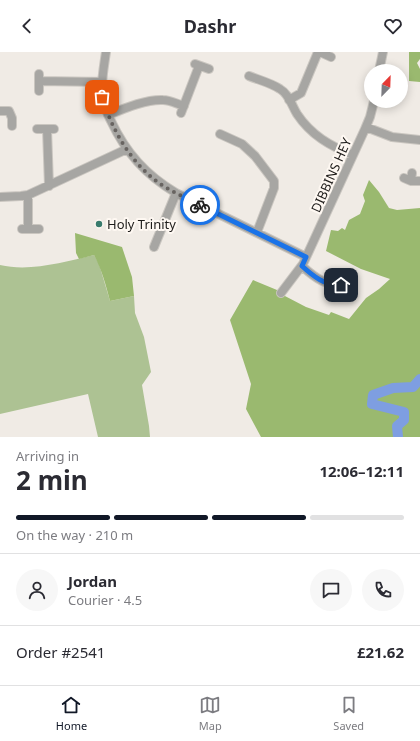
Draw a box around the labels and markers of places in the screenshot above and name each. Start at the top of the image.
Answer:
pin [85,80,119,114]
place label: Holy Trinity [107,215,176,233]
marker: Holy Trinity [94,219,104,229]
pin [324,268,358,302]

